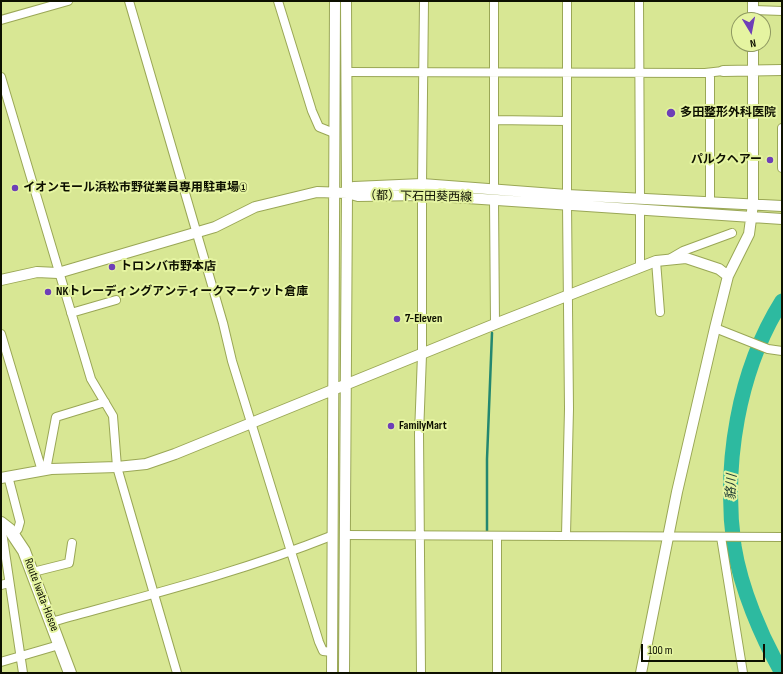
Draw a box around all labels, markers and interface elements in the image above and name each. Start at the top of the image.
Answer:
north arrow [731,12,771,52]
text: N [749,36,757,50]
place label: 多田整形外科医院 [680,106,776,120]
marker: 多田整形外科医院 [665,107,677,119]
place label: パルクヘアー [691,153,762,167]
marker: パルクヘアー [765,155,775,165]
place label: イオンモール浜松市野従業員専用駐車場① [23,181,247,195]
marker: イオンモール浜松市野従業員専用駐車場① [10,183,20,193]
street label: （都）下石田葵西線 [364,189,472,205]
place label: トロンバ市野本店 [120,260,216,274]
marker: トロンバ市野本店 [107,262,117,272]
place label: NKトレーディングアンティークマーケット倉庫 [56,285,308,299]
marker: NKトレーディングアンティークマーケット倉庫 [43,287,53,297]
place label: 7-Eleven [405,312,442,326]
marker: 7-Eleven [392,314,402,324]
place label: FamilyMart [399,419,447,433]
marker: FamilyMart [386,421,396,431]
water label: 貉川 [724,474,740,500]
street label: Route Iwata-Hosoe [20,556,62,634]
scale bar [643,636,767,662]
text: 100 m [648,643,673,658]

